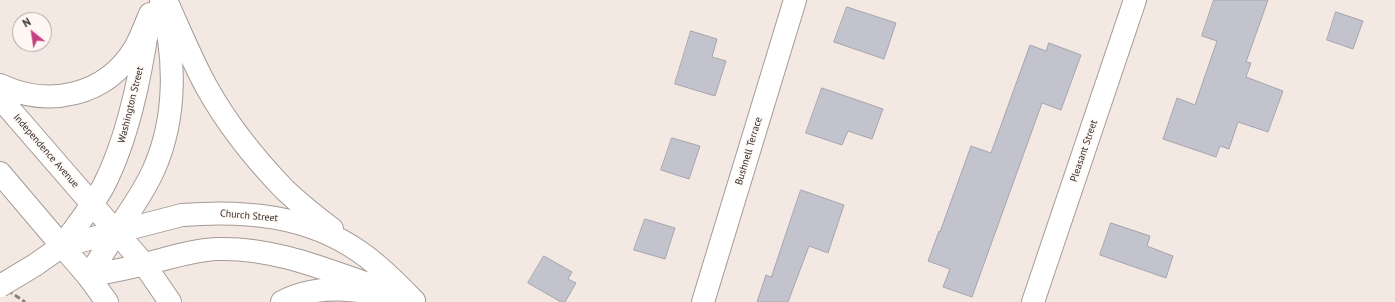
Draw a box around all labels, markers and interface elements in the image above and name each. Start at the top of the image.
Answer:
north arrow [12,12,52,52]
text: N [20,15,33,30]
street label: Washington Street [116,66,146,144]
street label: Independence Avenue [11,112,81,190]
street label: Bushnell Terrace [733,116,765,186]
street label: Pleasant Street [1068,118,1100,184]
street label: Church Street [220,207,278,225]

